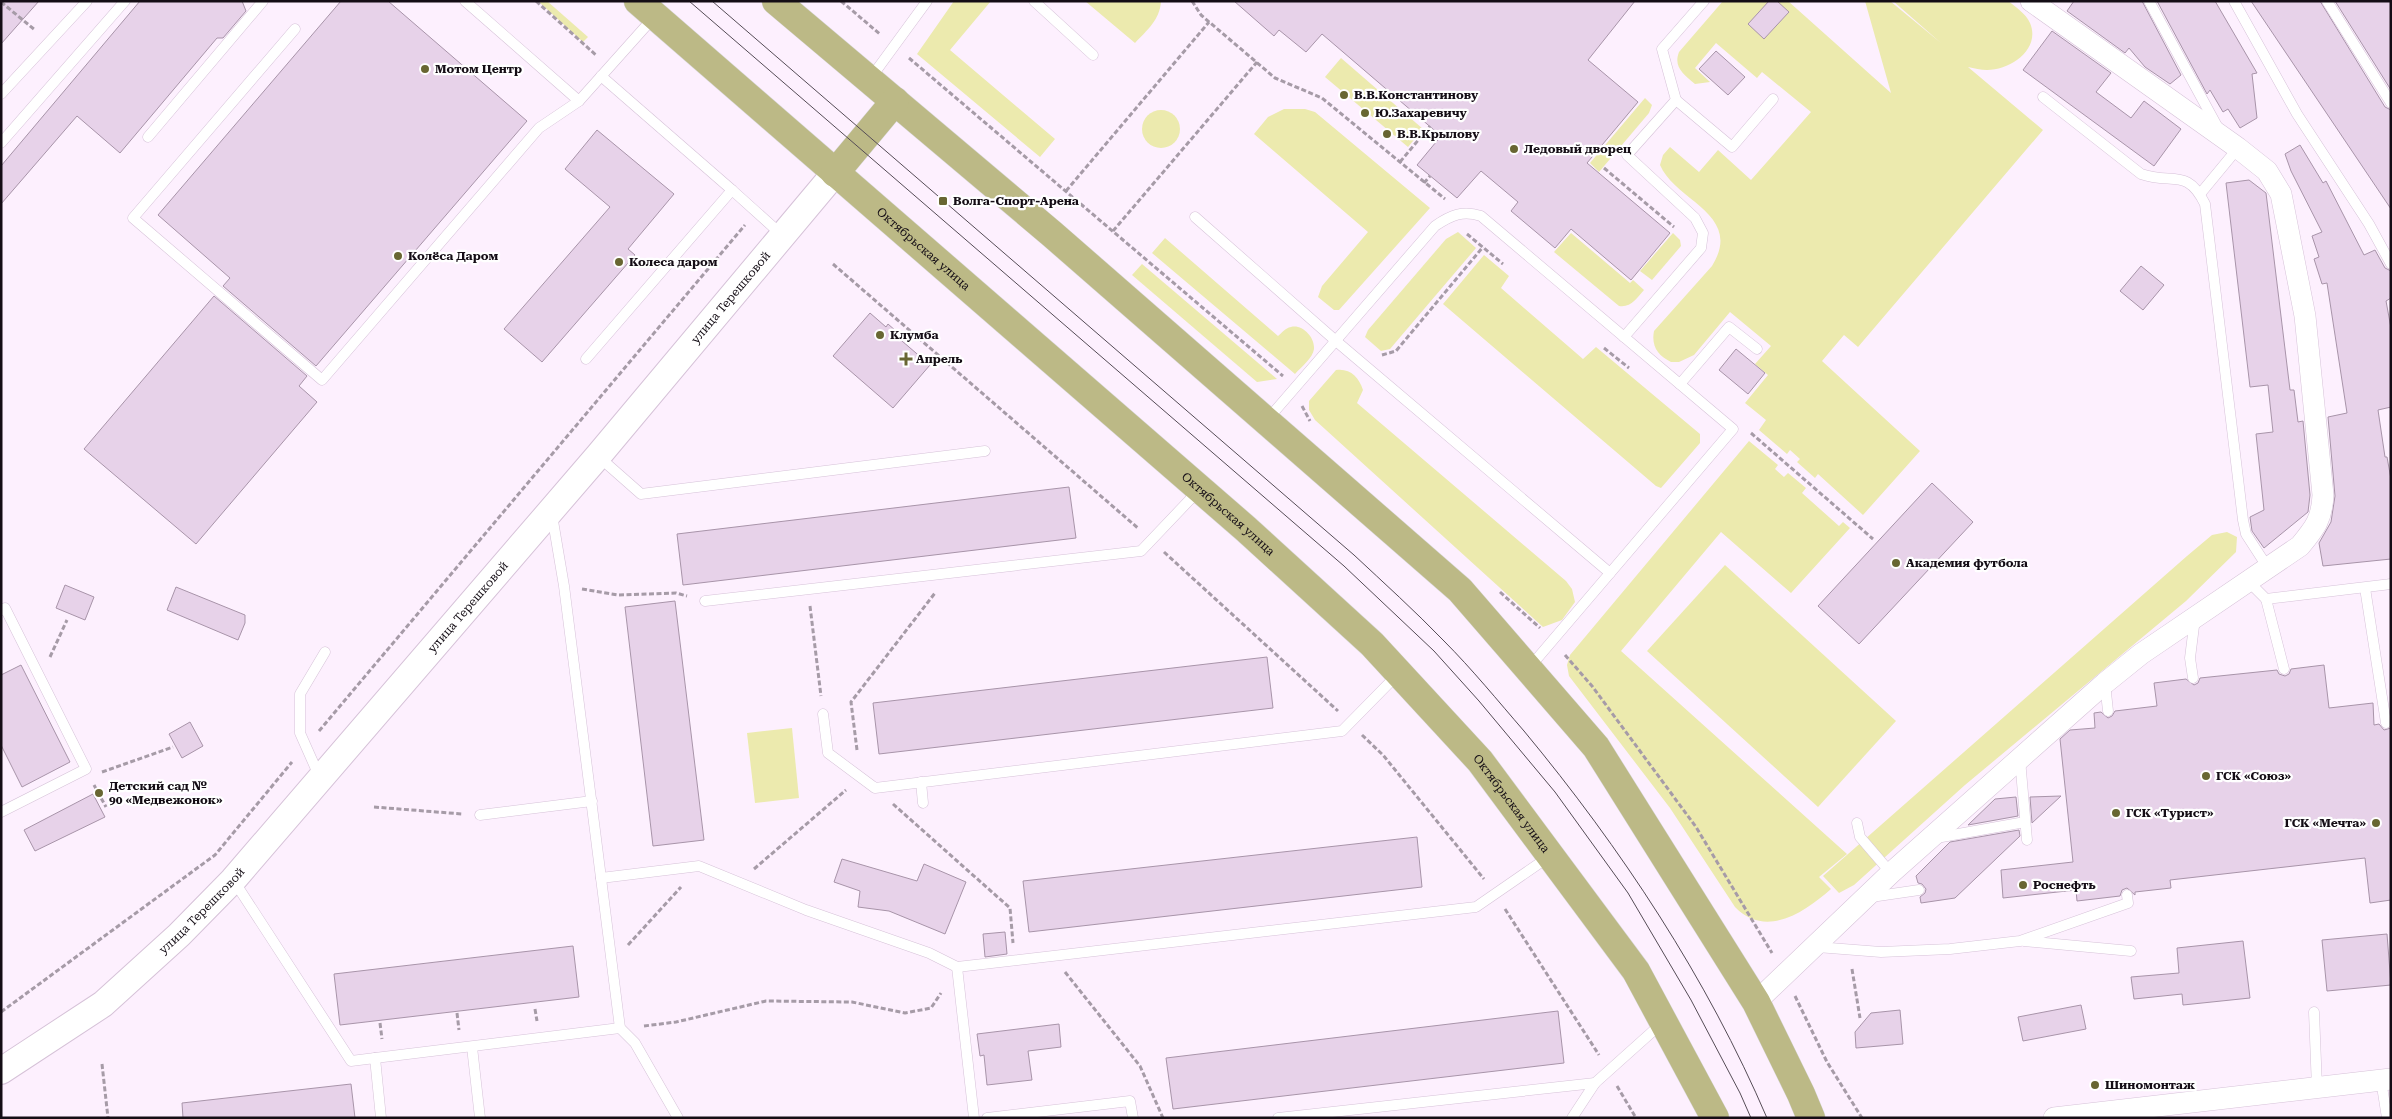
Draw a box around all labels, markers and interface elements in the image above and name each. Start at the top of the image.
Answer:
place label: Мотом Центр [435,62,522,76]
marker: Мотом Центр [419,63,431,75]
place label: В.В.Константинову [1354,88,1479,102]
marker: В.В.Константинову [1338,89,1350,101]
place label: Ю.Захаревичу [1375,106,1468,120]
marker: Ю.Захаревичу [1359,107,1371,119]
place label: В.В.Крылову [1397,127,1480,141]
marker: В.В.Крылову [1381,128,1393,140]
place label: Ледовый дворец [1524,142,1632,156]
marker: Ледовый дворец [1508,143,1520,155]
place label: Волга-Спорт-Арена [953,194,1079,208]
marker: Волга-Спорт-Арена [937,195,949,207]
street label: Октябрьская улица [874,204,973,294]
place label: Колёса Даром [408,249,499,263]
street label: улица Терешковой [688,249,773,346]
marker: Колёса Даром [392,250,404,262]
place label: Колеса даром [629,255,718,269]
marker: Колеса даром [613,256,625,268]
place label: Клумба [890,328,939,342]
marker: Клумба [874,329,886,341]
place label: Апрель [916,352,962,366]
marker: Апрель [900,353,912,365]
street label: Октябрьская улица [1179,469,1278,559]
place label: Академия футбола [1906,556,2028,570]
marker: Академия футбола [1890,557,1902,569]
street label: улица Терешковой [425,559,511,655]
street label: Октябрьская улица [1470,751,1553,856]
place label: ГСК «Союз» [2216,769,2291,783]
marker: ГСК «Союз» [2200,770,2212,782]
place label: Детский сад № 90 «Медвежонок» [109,779,223,807]
marker: Детский сад № 90 «Медвежонок» [93,787,105,799]
place label: ГСК «Турист» [2126,806,2214,820]
marker: ГСК «Турист» [2110,807,2122,819]
place label: ГСК «Мечта» [2285,816,2366,830]
marker: ГСК «Мечта» [2370,817,2382,829]
street label: улица Терешковой [156,865,248,957]
place label: Роснефть [2033,878,2096,892]
marker: Роснефть [2017,879,2029,891]
place label: Шиномонтаж [2105,1078,2196,1092]
marker: Шиномонтаж [2089,1079,2101,1091]

